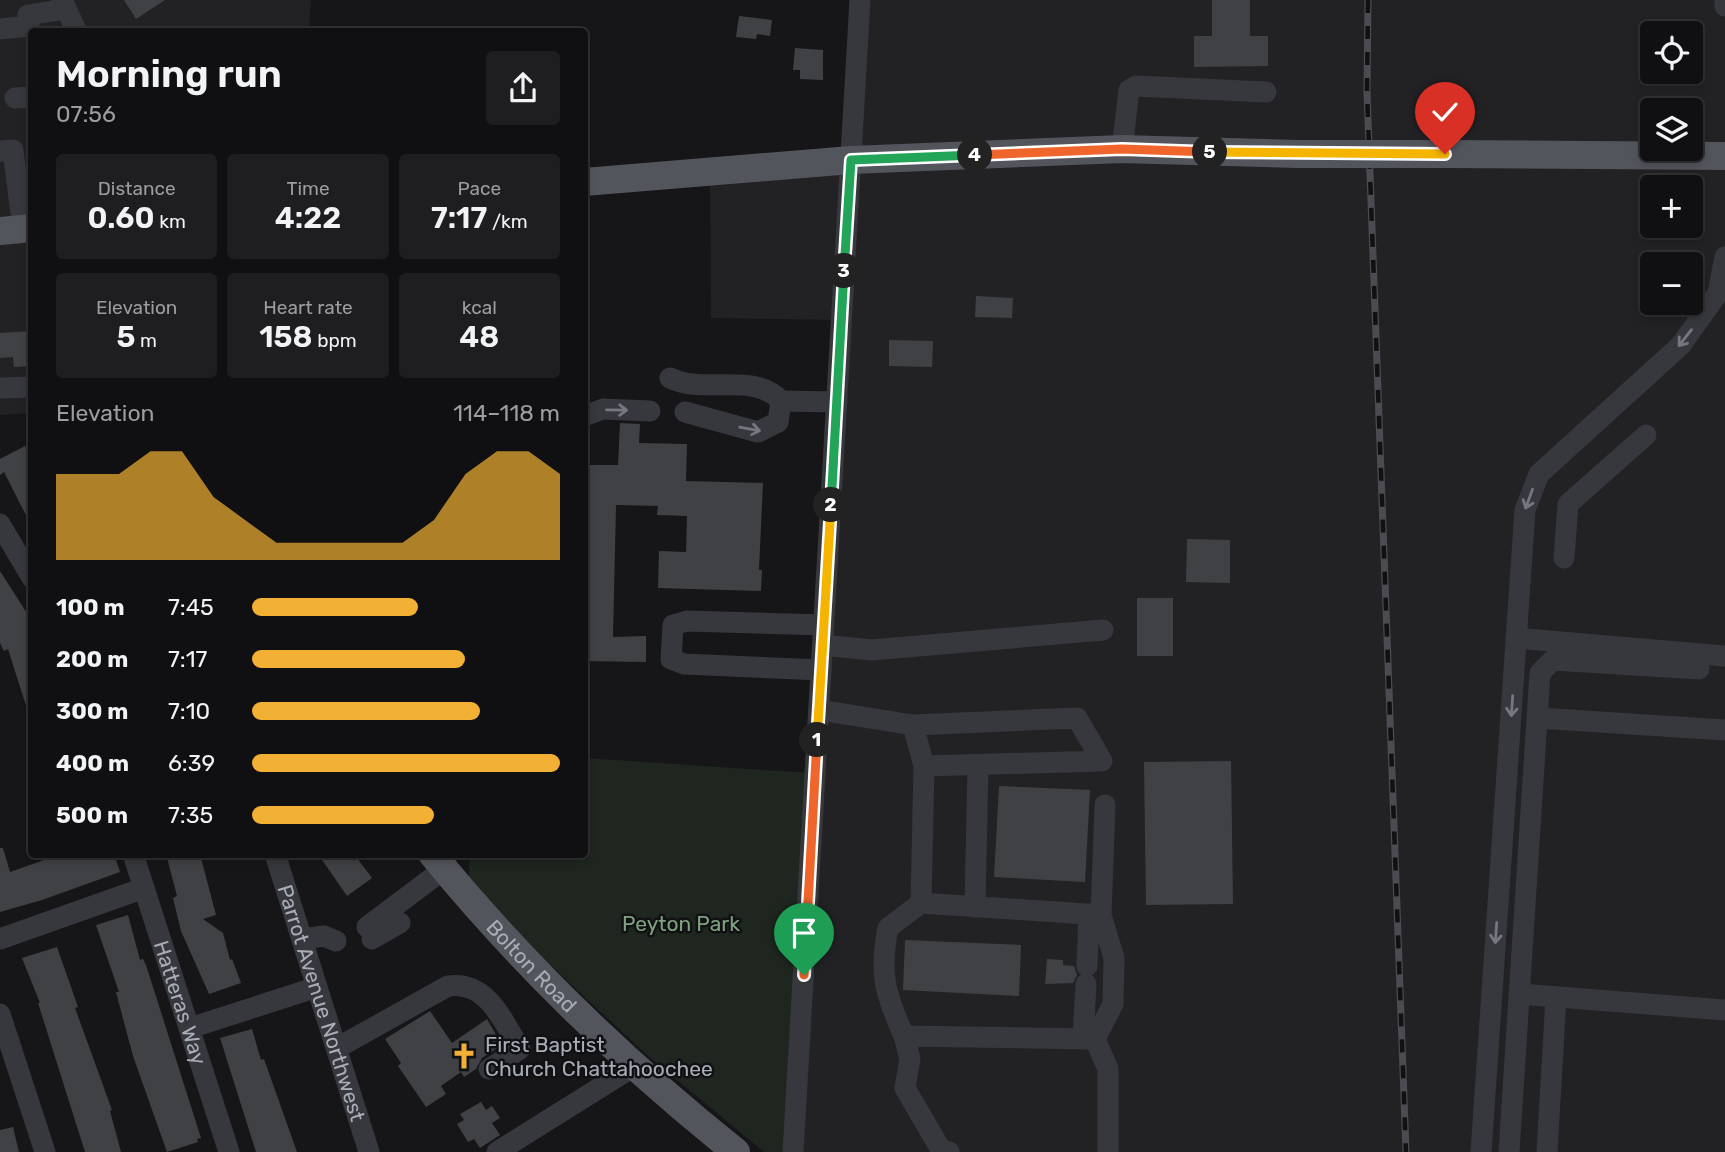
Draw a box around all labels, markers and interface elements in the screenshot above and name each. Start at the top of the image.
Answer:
map controls [1640,21,1703,315]
button: locate [1640,21,1703,84]
text: Morning run [56,51,282,97]
button: share [486,51,560,125]
pin [1415,82,1475,154]
icon: check [1426,93,1464,131]
button: layers [1640,98,1703,161]
text: 07:56 [56,100,116,128]
pin: 5 [1192,134,1228,170]
pin: 4 [958,138,992,172]
text: 5 [1203,140,1216,163]
text: 4 [968,143,981,166]
button: + [1640,175,1703,238]
text: Distance [98,177,176,200]
text: Time [286,177,330,200]
text: Pace [458,177,501,200]
text: 0.60 [87,200,155,236]
text: 4:22 [275,200,341,236]
text: 7:17 [431,200,487,236]
text: km [155,210,186,233]
text: /km [487,210,528,233]
button: − [1640,252,1703,315]
pin: 3 [826,254,862,288]
text: 3 [837,259,850,282]
text: Elevation [96,296,177,319]
text: Heart rate [263,296,353,319]
text: kcal [462,296,497,319]
text: 5 [116,319,135,355]
text: 158 [259,319,313,355]
text: 48 [459,319,499,355]
one-way arrow [1678,328,1693,347]
text: m [135,329,157,352]
text: bpm [313,329,357,352]
text: Elevation [56,399,155,427]
text: 114–118 m [453,399,560,427]
one-way arrow [605,403,628,416]
one-way arrow [738,423,761,436]
pin: 2 [814,488,848,522]
one-way arrow [1522,488,1534,510]
text: 2 [824,493,837,516]
text: 100 m [56,593,125,621]
text: 7:45 [168,593,214,621]
text: 200 m [56,645,128,673]
text: 7:17 [168,645,207,673]
one-way arrow [1505,694,1518,717]
text: 300 m [56,697,128,725]
text: 7:10 [168,697,210,725]
pin: 1 [800,722,834,758]
text: 1 [812,728,821,751]
text: 400 m [56,749,129,777]
text: 6:39 [168,749,215,777]
text: 500 m [56,801,128,829]
text: 7:35 [168,801,213,829]
street label: Parrot Avenue Northwest [273,881,371,1124]
pin [774,903,834,975]
park label: Peyton Park [622,911,740,936]
street label: Bolton Road [482,914,582,1017]
icon: arrive [785,914,823,952]
one-way arrow [1490,921,1503,944]
street label: Hatteras Way [149,937,213,1068]
place label: First Baptist Church Chattahoochee [485,1032,713,1081]
church icon: First Baptist Church Chattahoochee [449,1041,479,1071]

